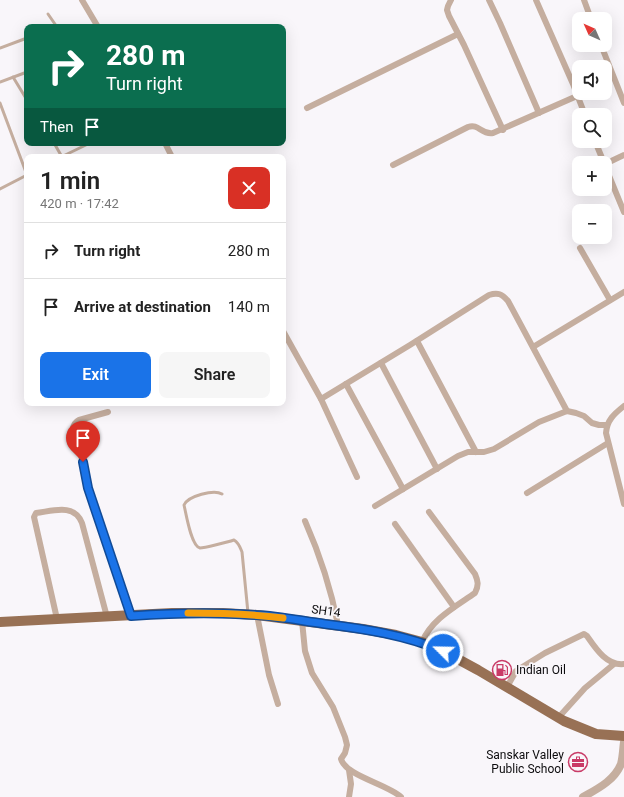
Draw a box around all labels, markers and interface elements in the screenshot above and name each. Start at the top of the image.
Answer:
north arrow [572,12,612,52]
map controls [572,12,612,244]
text: 280 m [106,39,185,72]
icon: right [40,40,92,92]
button: sound [572,60,612,100]
text: Turn right [106,73,183,94]
button: search [572,108,612,148]
icon: arrive [81,116,103,138]
text: Then [40,118,73,136]
button: + [572,156,612,196]
text: 1 min [40,167,100,195]
button: close [228,167,270,209]
text: 420 m · 17:42 [40,196,119,211]
button: − [572,204,612,244]
icon: right [40,240,62,262]
text: Turn right [74,242,140,260]
text: 280 m [228,242,270,260]
icon: arrive [40,296,62,318]
text: Arrive at destination [74,298,211,316]
text: 140 m [228,298,270,316]
button: Exit [40,352,151,398]
button: Share [159,352,270,398]
pin [66,421,100,462]
icon: arrive [72,427,94,449]
street label: SH14 [311,602,342,620]
position arrow [422,630,464,672]
fuel station icon: Indian Oil [491,659,513,681]
place label: Indian Oil [516,663,566,677]
place label: Sanskar Valley Public School [486,748,564,776]
office icon: Sanskar Valley Public School [567,751,589,773]

